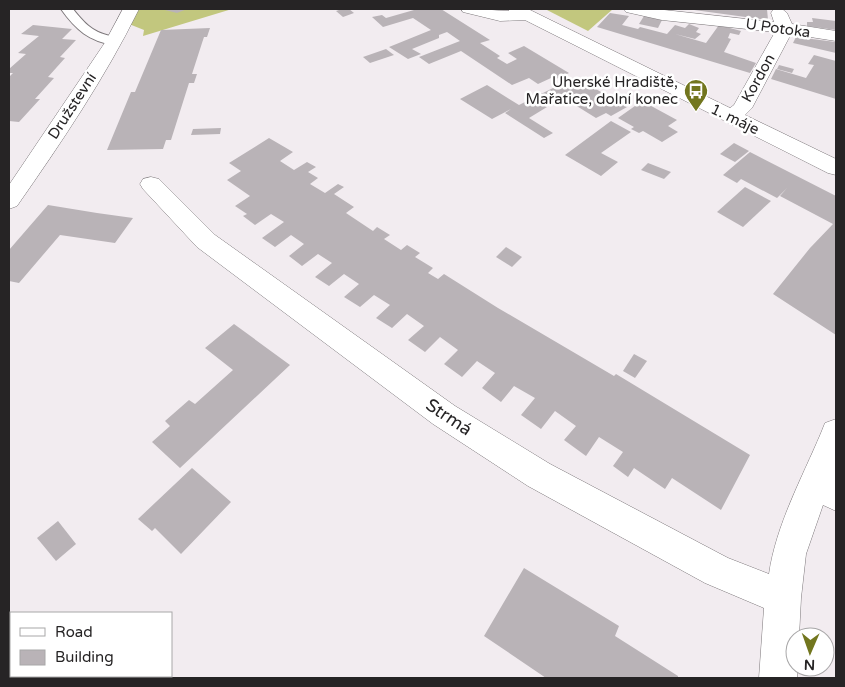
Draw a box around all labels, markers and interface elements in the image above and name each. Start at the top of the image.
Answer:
street label: U Potoka [744,15,812,41]
street label: Kordon [737,51,779,105]
street label: Družstevní [44,69,100,143]
place label: Uherské Hradiště, Mařatice, dolní konec [526,73,678,108]
bus stop icon: Uherské Hradiště, Mařatice, dolní konec [683,78,709,112]
street label: 1. máje [708,100,762,138]
street label: Strmá [422,394,476,440]
legend [10,612,172,677]
text: Road [55,623,93,641]
north arrow [785,627,835,677]
text: Building [55,648,114,666]
text: N [804,656,815,673]

